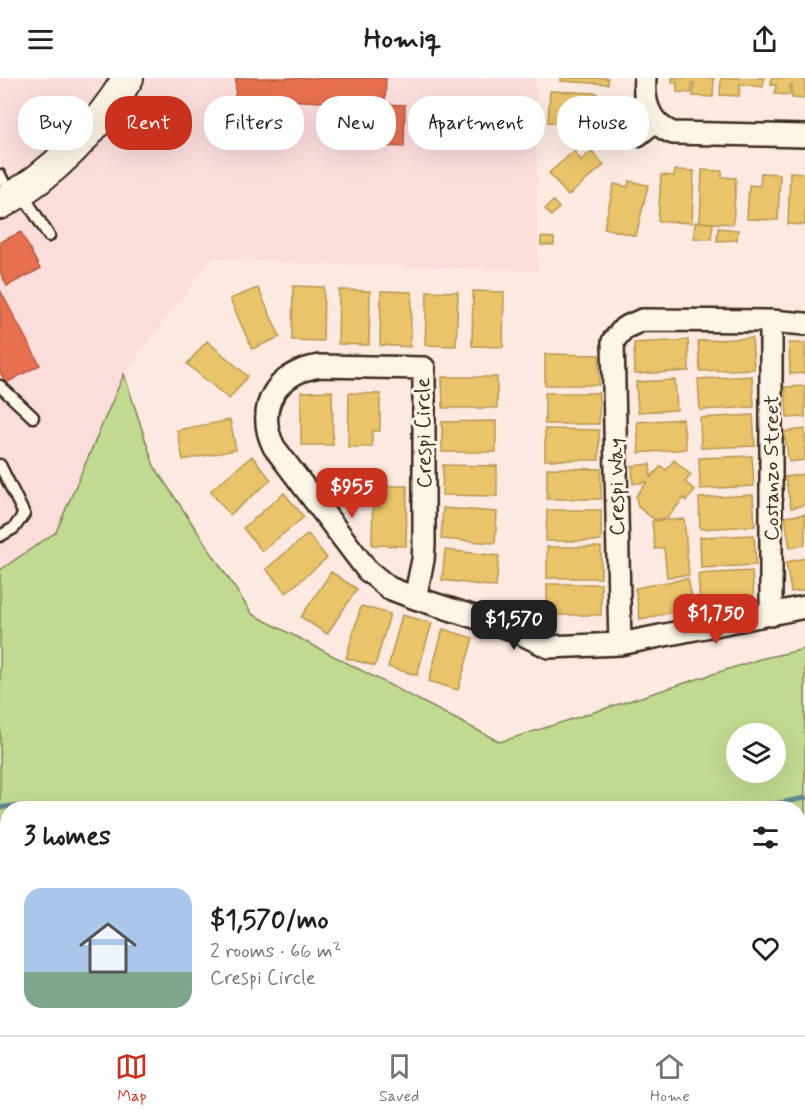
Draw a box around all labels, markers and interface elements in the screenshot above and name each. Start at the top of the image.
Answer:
text: Homiq [364,22,441,57]
icon: menu [24,23,57,56]
icon: share [748,23,781,56]
chip: Buy [18,96,93,150]
chip: Rent [105,96,192,150]
chip: Filters [204,96,304,150]
chip: New [316,96,396,150]
chip: Apartment [408,96,545,150]
chip: House [557,96,649,150]
street label: Crespi Circle [409,377,439,489]
street label: Costanzo Street [758,395,786,541]
street label: Crespi Way [602,438,632,536]
pin: $955 [316,468,388,519]
text: $955 [330,474,374,501]
pin: $1,750 [667,594,765,645]
pin: $1,570 [465,600,563,651]
text: $1,750 [687,600,745,627]
text: $1,570 [485,606,543,633]
map controls [726,723,786,783]
button: layers [726,723,786,783]
text: 3 homes [24,820,111,854]
icon: filters [749,821,782,854]
text: $1,570/mo [210,904,329,938]
icon: home [72,912,144,984]
icon: heart [749,932,782,965]
text: 2 rooms · 66 m² [210,938,341,965]
text: Crespi Circle [210,965,316,992]
tab: Map [115,1050,148,1107]
tab: Saved [379,1050,419,1107]
tab: Home [650,1050,690,1107]

